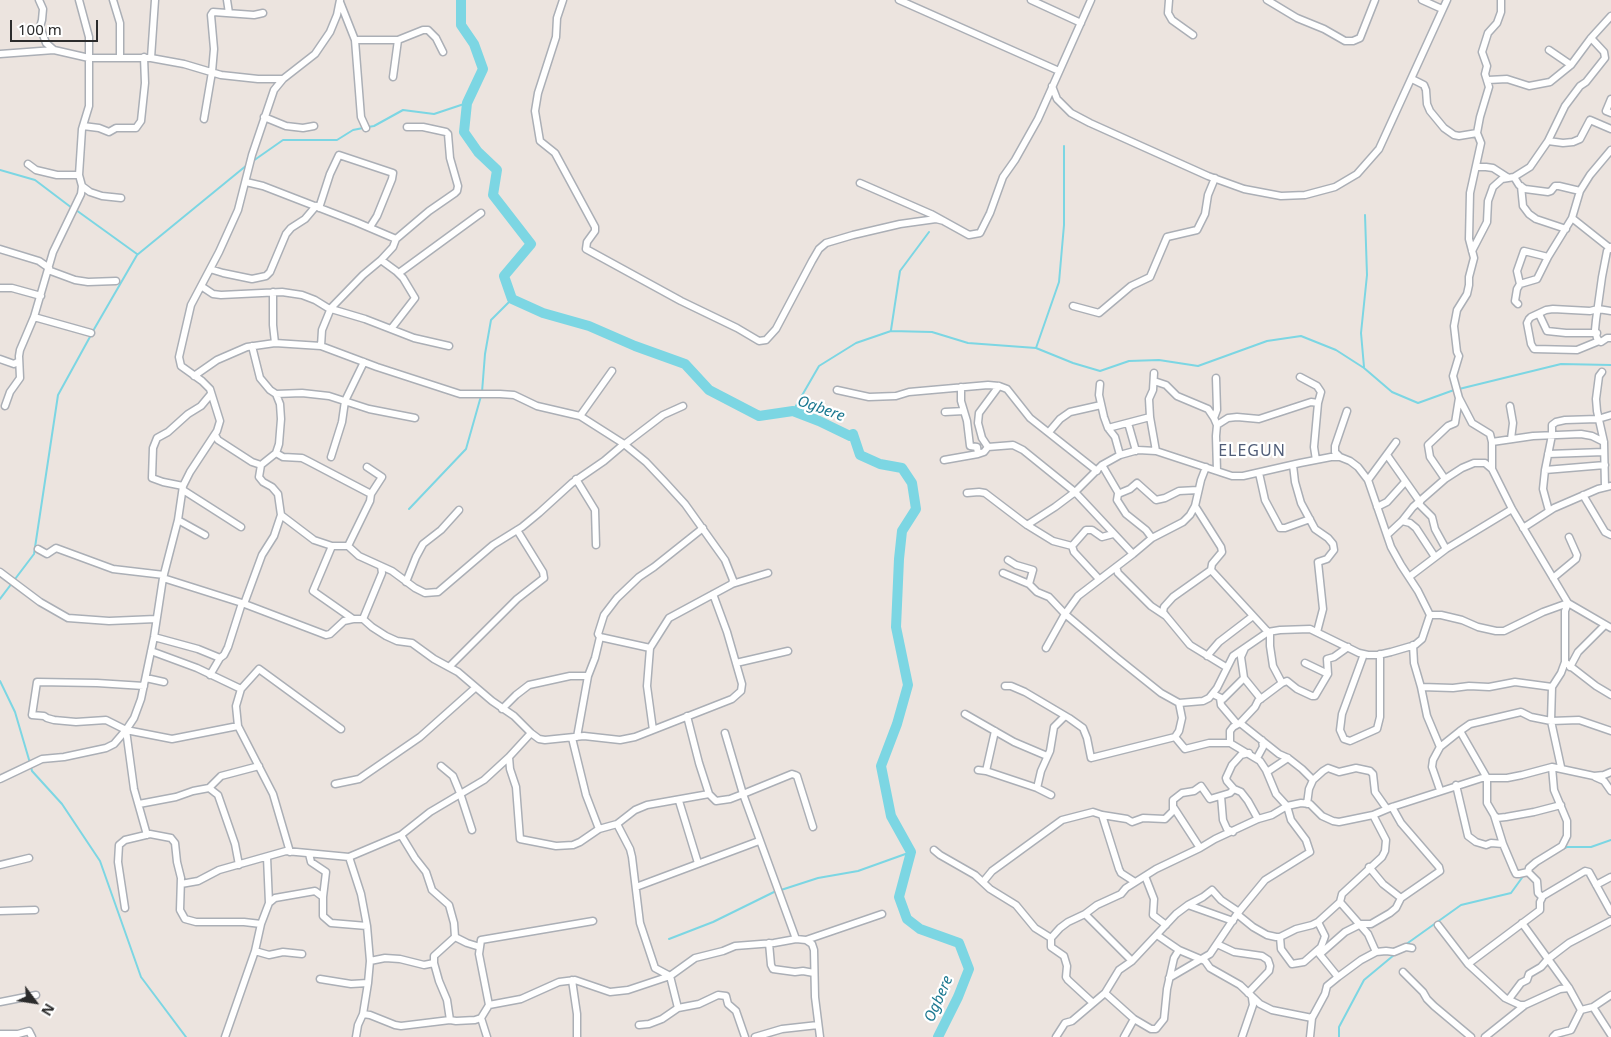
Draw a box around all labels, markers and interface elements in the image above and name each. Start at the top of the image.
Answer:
scale bar [12,10,100,42]
text: 100 m [18,19,62,39]
water label: Ogbere [795,392,847,426]
district label: ELEGUN [1217,441,1287,461]
water label: Ogbere [921,973,957,1025]
north arrow [10,977,60,1027]
text: N [37,1000,59,1020]

